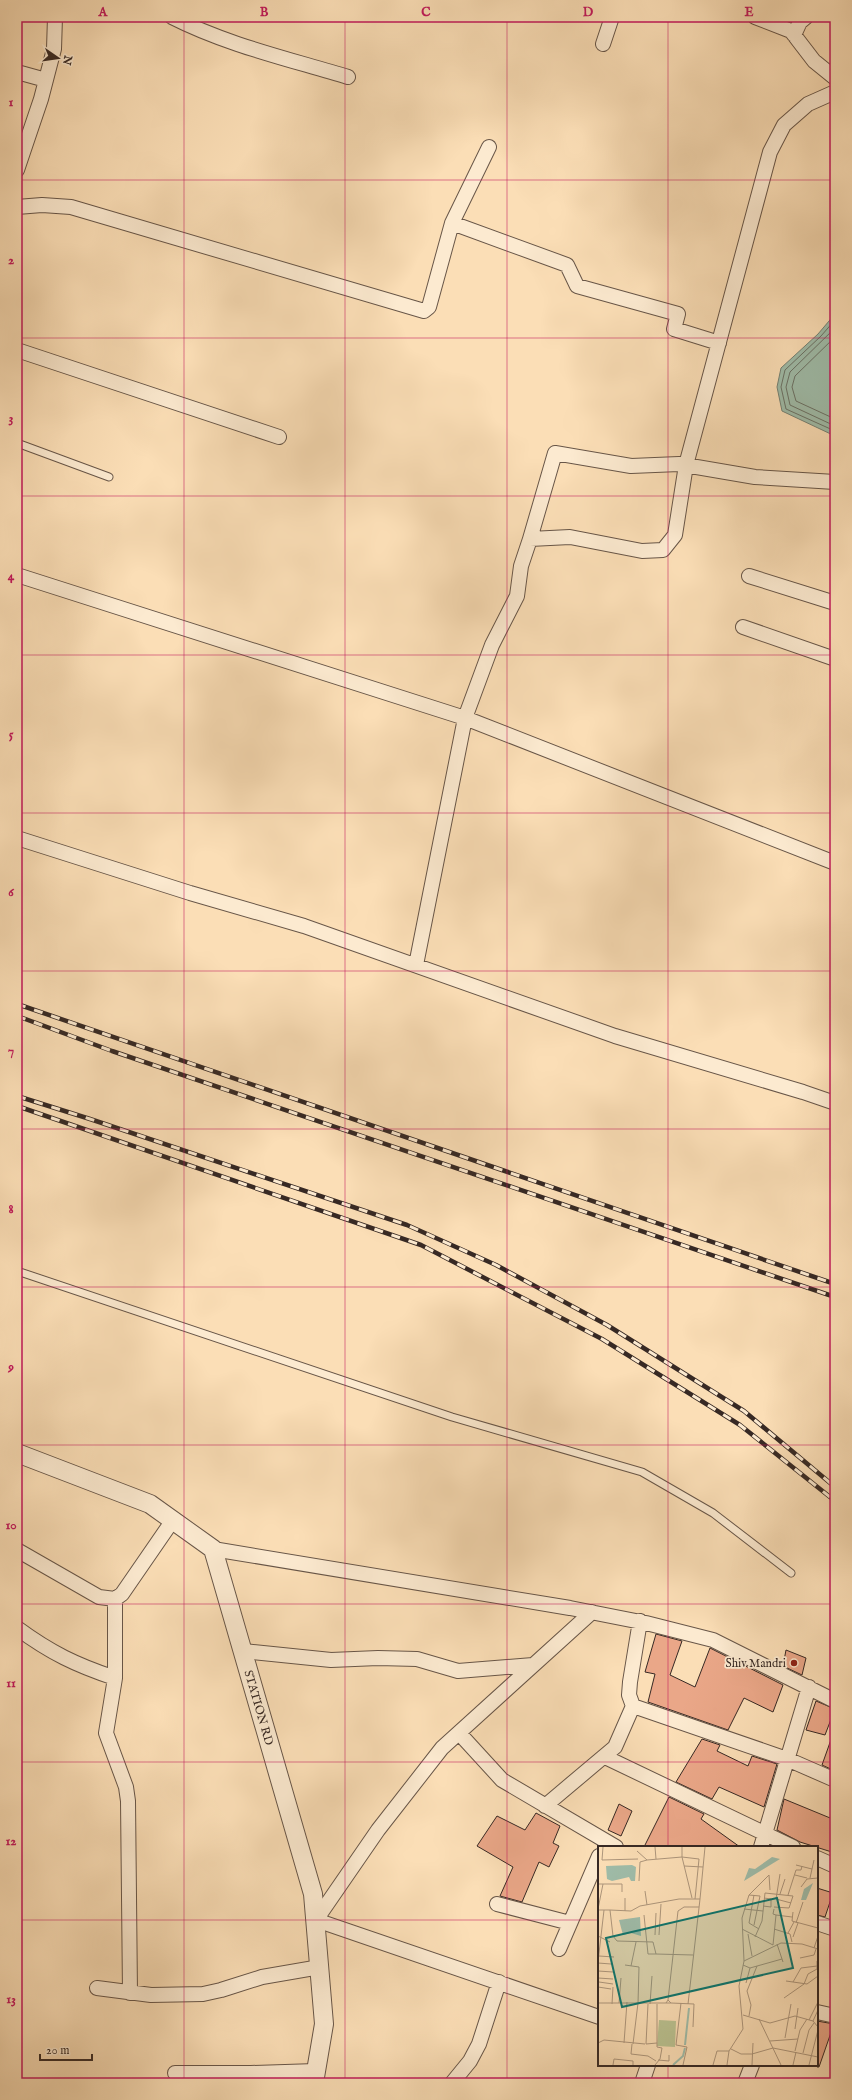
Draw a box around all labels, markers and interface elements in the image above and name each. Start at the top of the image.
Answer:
text: A [98,4,109,21]
text: B [260,4,269,21]
text: C [421,4,431,21]
text: D [583,4,594,21]
text: E [744,4,754,21]
north arrow [38,38,78,78]
text: N [59,53,75,67]
text: 1 [9,94,14,111]
text: 2 [8,252,14,269]
text: 3 [9,410,14,427]
text: 4 [8,568,15,585]
text: 5 [9,726,14,743]
text: 6 [8,884,14,901]
text: 7 [8,1043,14,1060]
text: 8 [8,1201,14,1218]
text: 9 [7,1359,14,1376]
text: 10 [5,1517,17,1534]
place label: Shiv Mandri [725,1656,786,1671]
marker: Shiv Mandri [789,1658,799,1668]
street label: STATION RD [241,1668,277,1747]
text: 11 [6,1675,16,1692]
text: 12 [6,1833,16,1850]
inset map [598,1846,818,2066]
text: 13 [6,1991,16,2008]
scale bar [40,2036,92,2062]
text: 20 m [46,2043,69,2058]

